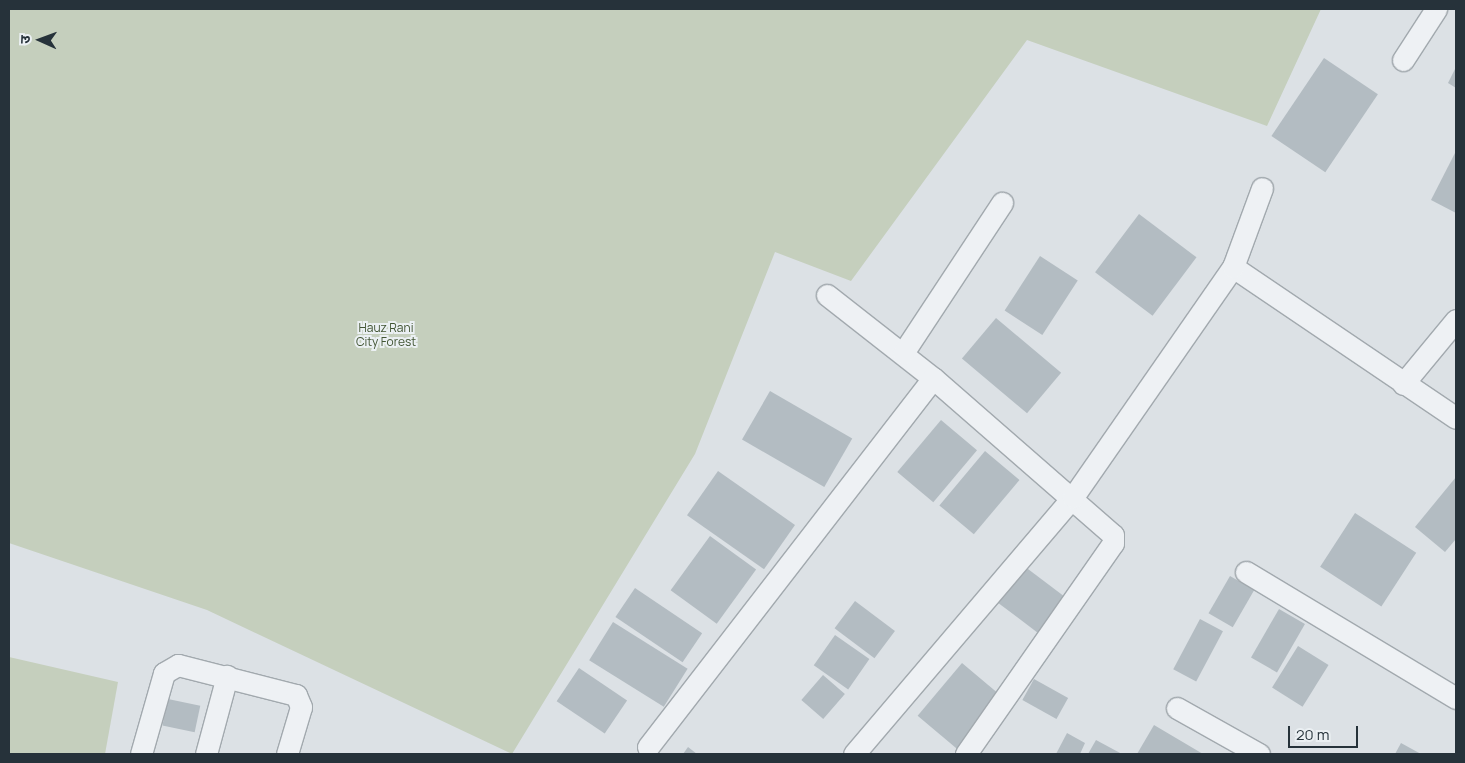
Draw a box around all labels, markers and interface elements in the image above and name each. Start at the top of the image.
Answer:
north arrow [15,15,65,65]
text: उ [15,35,34,44]
park label: Hauz Rani City Forest [356,321,416,349]
scale bar [1290,716,1360,748]
text: 20 m [1296,724,1329,745]

